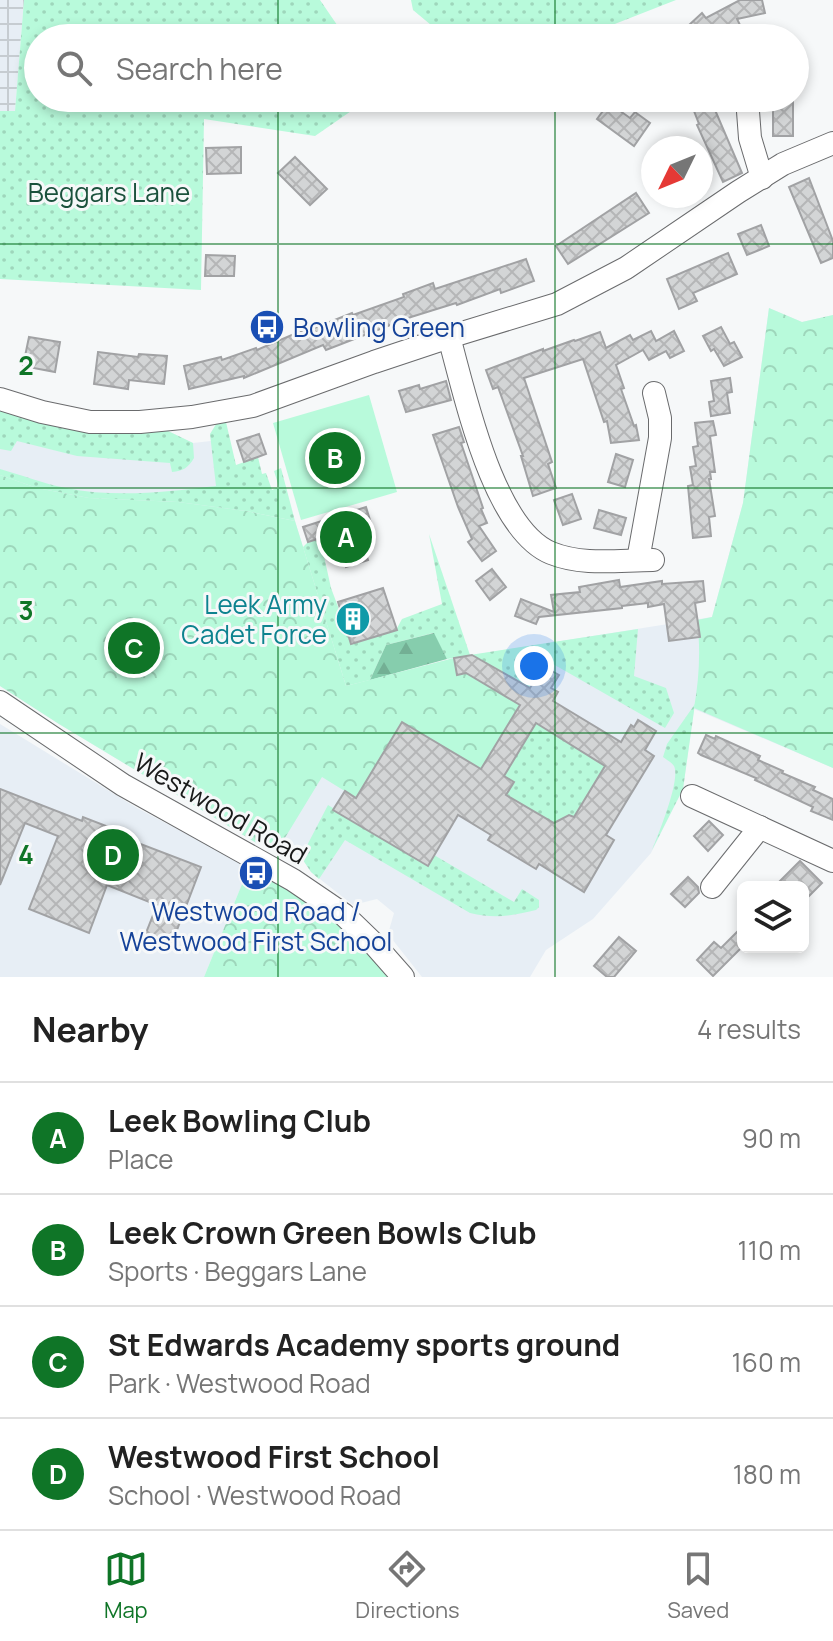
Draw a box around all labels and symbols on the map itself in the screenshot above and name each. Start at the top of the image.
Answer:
north arrow [641,136,713,208]
park label: Beggars Lane [28,174,190,210]
bus stop icon: Bowling Green [248,308,286,346]
place label: Bowling Green [293,309,465,345]
text: 2 [18,347,34,383]
pin: B [309,428,361,488]
pin: A [320,507,372,567]
place label: Leek Army Cadet Force [181,586,327,652]
text: 3 [18,592,34,628]
building icon: Leek Army Cadet Force [334,600,372,638]
pin: C [108,618,160,678]
your location [514,646,554,686]
street label: Westwood Road [128,744,314,872]
pin: D [87,825,139,885]
text: 4 [18,836,34,872]
bus stop icon: Westwood Road / Westwood First School [237,854,275,892]
place label: Westwood Road / Westwood First School [120,893,392,959]

